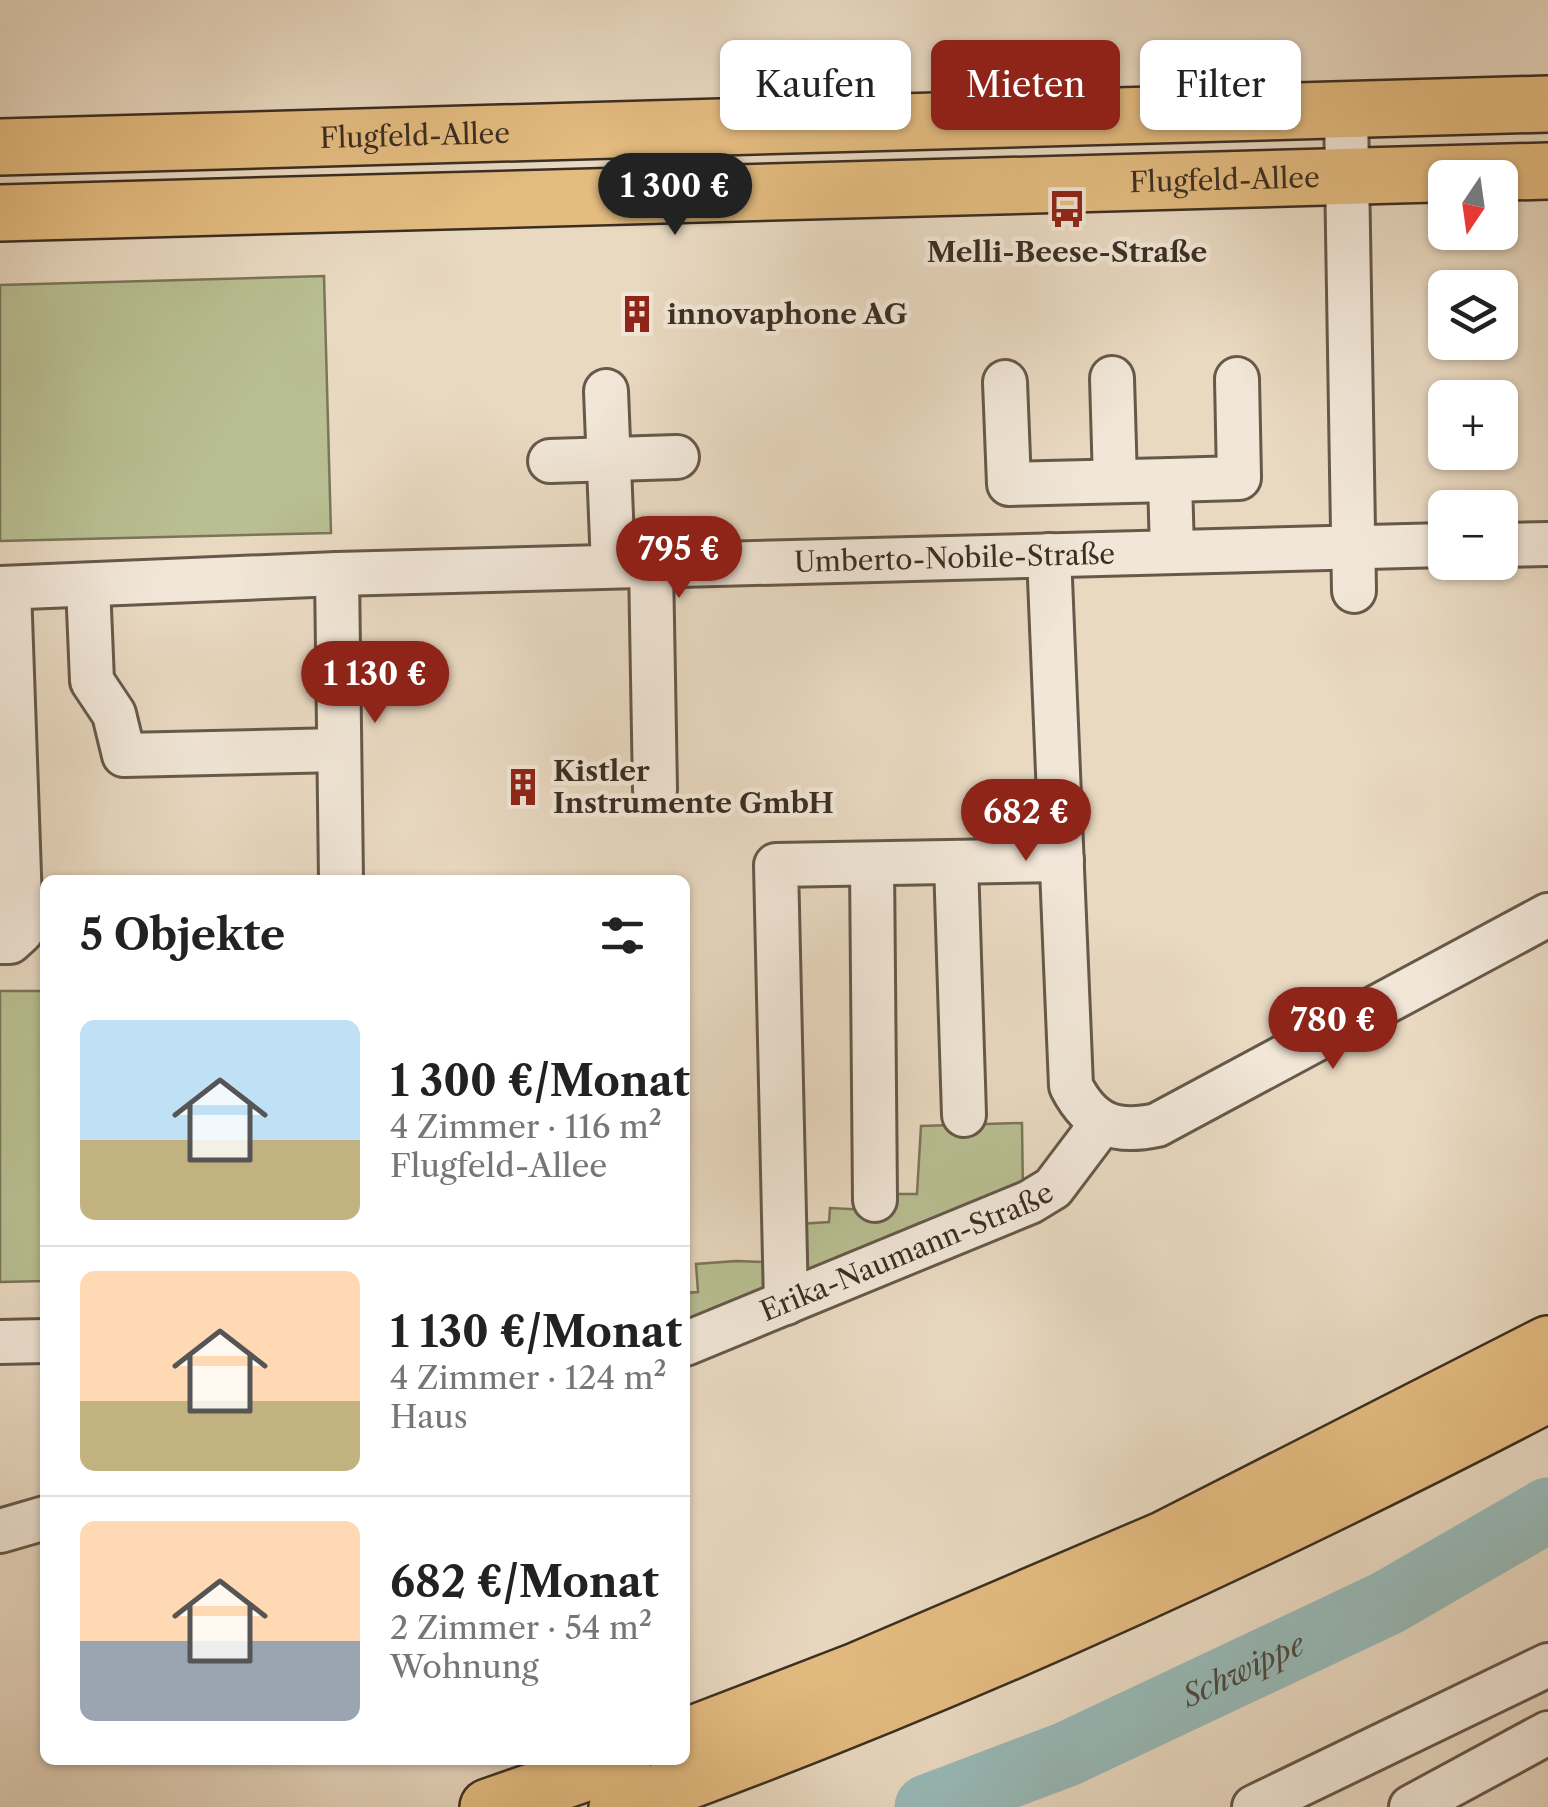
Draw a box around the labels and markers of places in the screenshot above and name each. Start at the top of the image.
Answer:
pin: 1 300 € [583,153,767,238]
bus stop icon: Melli-Beese-Straße [1046,188,1088,230]
place label: Melli-Beese-Straße [927,235,1207,269]
building icon: innovaphone AG [616,293,658,335]
place label: innovaphone AG [667,297,908,331]
pin: 795 € [609,516,749,601]
pin: 1 130 € [283,641,467,726]
place label: Kistler Instrumente GmbH [553,754,834,820]
building icon: Kistler Instrumente GmbH [502,766,544,808]
pin: 682 € [956,779,1096,864]
pin: 780 € [1263,987,1403,1072]

